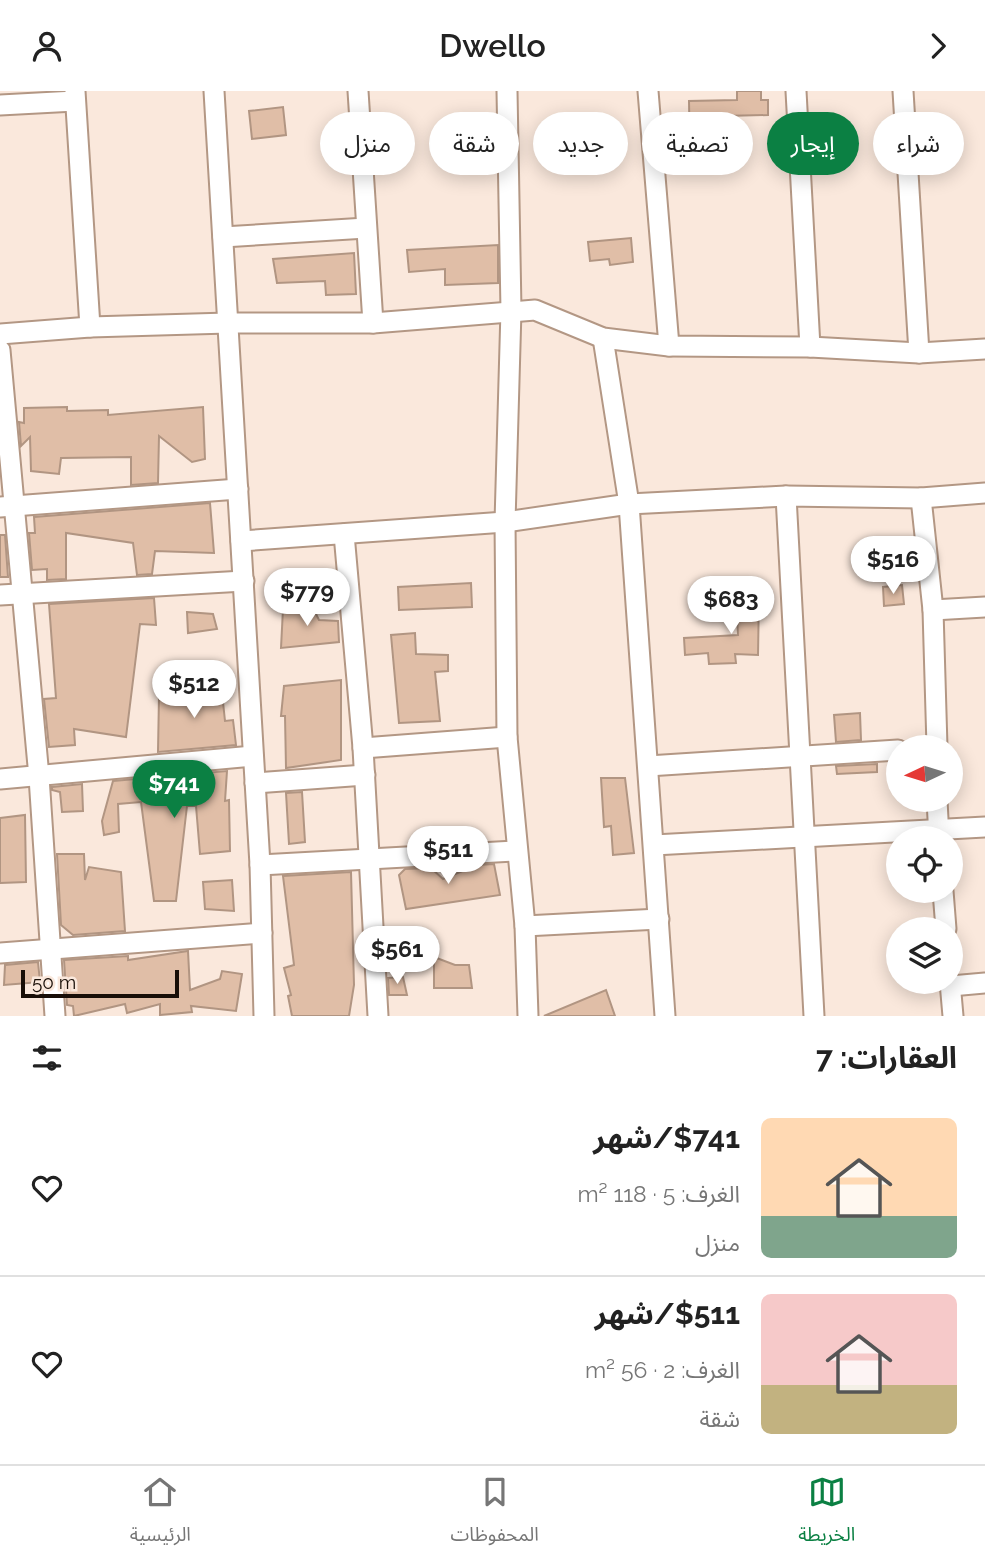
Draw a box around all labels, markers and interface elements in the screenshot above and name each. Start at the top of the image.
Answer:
icon: person [28,27,66,65]
text: Dwello [439,27,546,64]
icon: forward [919,27,957,65]
chip: منزل [320,112,415,175]
chip: شقة [429,112,519,175]
chip: جديد [533,112,628,175]
chip: تصفية [642,112,753,175]
chip: إيجار [767,112,859,175]
chip: شراء [873,112,964,175]
pin: $516 [852,537,934,596]
text: $516 [867,545,919,572]
pin: $779 [266,568,348,628]
text: $779 [280,577,334,604]
pin: $683 [690,577,772,636]
text: $683 [703,585,759,612]
pin: $512 [153,661,235,720]
text: $512 [168,669,220,696]
north arrow [886,735,962,812]
map controls [886,735,963,994]
pin: $741 [133,761,215,820]
text: $741 [148,769,200,796]
button: locate [886,826,963,903]
pin: $511 [407,827,489,886]
text: $511 [423,835,473,862]
button: layers [886,917,963,994]
pin: $561 [356,927,438,986]
text: $561 [371,935,423,962]
scale bar [21,967,178,999]
text: 50 m [32,971,76,993]
icon: filters [28,1039,66,1077]
text: العقارات: 7 [816,1040,957,1075]
text: $741/شهر [593,1120,740,1155]
icon: home [817,1146,901,1230]
icon: heart [28,1169,66,1207]
text: الغرف: 5 · 118 m² [577,1180,740,1207]
text: منزل [695,1229,740,1256]
text: $511/شهر [595,1296,740,1331]
icon: home [817,1322,901,1406]
icon: heart [28,1345,66,1383]
text: الغرف: 2 · 56 m² [585,1356,740,1383]
text: شقة [699,1405,740,1432]
tab: الرئيسية [130,1473,191,1555]
tab: المحفوظات [450,1473,539,1555]
tab: الخريطة [798,1473,855,1555]

